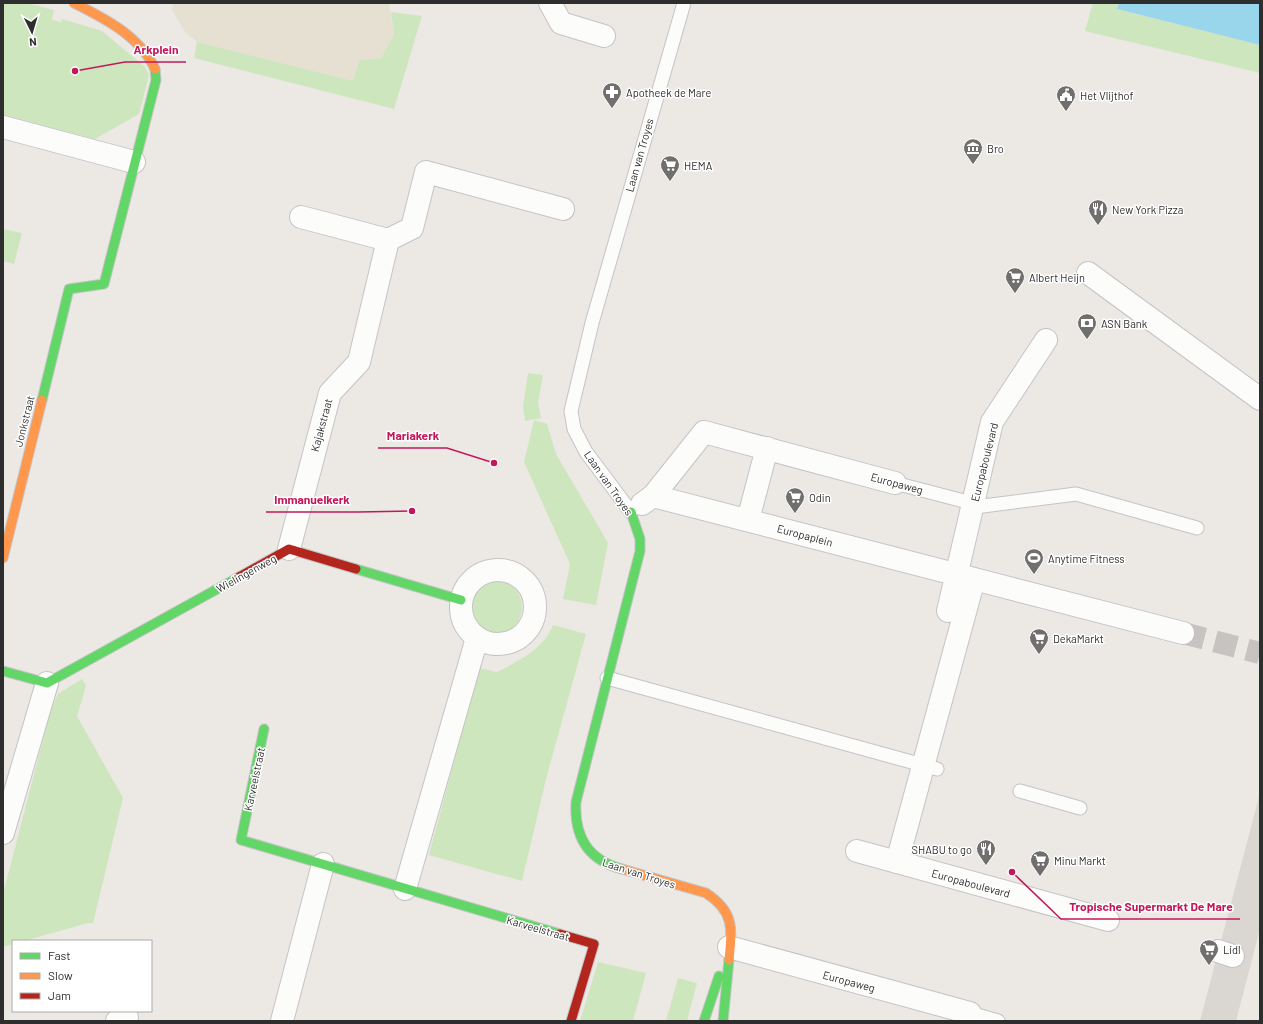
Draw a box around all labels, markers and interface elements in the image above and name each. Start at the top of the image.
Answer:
north arrow [12,12,52,52]
text: N [29,36,37,49]
callout: Arkplein [125,38,186,62]
text: Arkplein [134,42,178,56]
pharmacy icon: Apotheek de Mare [601,81,623,109]
public building icon: Het Vlijthof [1055,84,1077,112]
place label: Apotheek de Mare [626,86,711,99]
place label: Het Vlijthof [1080,89,1133,102]
street label: Laan van Troyes [622,117,656,193]
museum icon: Bro [962,137,984,165]
place label: Bro [987,142,1004,155]
supermarket icon: HEMA [659,154,681,182]
place label: HEMA [684,159,713,172]
restaurant icon: New York Pizza [1087,198,1109,226]
place label: New York Pizza [1112,203,1183,216]
supermarket icon: Albert Heijn [1004,266,1026,294]
place label: Albert Heijn [1029,271,1085,284]
bank icon: ASN Bank [1076,312,1098,340]
place label: ASN Bank [1101,317,1148,330]
street label: Jonkstraat [11,394,37,448]
street label: Kajakstraat [308,397,334,453]
street label: Europaboulevard [968,421,1000,503]
callout: Mariakerk [378,424,447,448]
text: Mariakerk [387,428,440,442]
street label: Laan van Troyes [582,448,636,518]
street label: Europaweg [869,470,925,496]
supermarket icon: Odin [784,486,806,514]
callout: Immanuelkerk [266,488,358,512]
place label: Odin [809,491,831,504]
text: Immanuelkerk [274,492,350,506]
street label: Europaplein [776,521,834,549]
sports icon: Anytime Fitness [1023,547,1045,575]
street label: Wielingenweg [214,551,278,595]
place label: Anytime Fitness [1048,552,1125,565]
supermarket icon: DekaMarkt [1028,627,1050,655]
place label: DekaMarkt [1053,632,1104,645]
street label: Karveelstraat [241,746,267,812]
restaurant icon: SHABU to go [975,838,997,866]
place label: SHABU to go [911,843,972,856]
supermarket icon: Minu Markt [1029,849,1051,877]
place label: Minu Markt [1054,854,1106,867]
street label: Laan van Troyes [601,855,677,891]
street label: Europaboulevard [930,866,1012,900]
callout: Tropische Supermarkt De Mare [1061,895,1240,919]
text: Tropische Supermarkt De Mare [1069,899,1233,913]
street label: Karveelstraat [505,913,571,943]
supermarket icon: Lidl [1198,938,1220,966]
legend [12,940,152,1012]
place label: Lidl [1223,943,1241,956]
text: Fast [48,948,71,962]
text: Slow [48,968,73,982]
street label: Europaweg [821,968,877,994]
text: Jam [48,988,71,1002]

